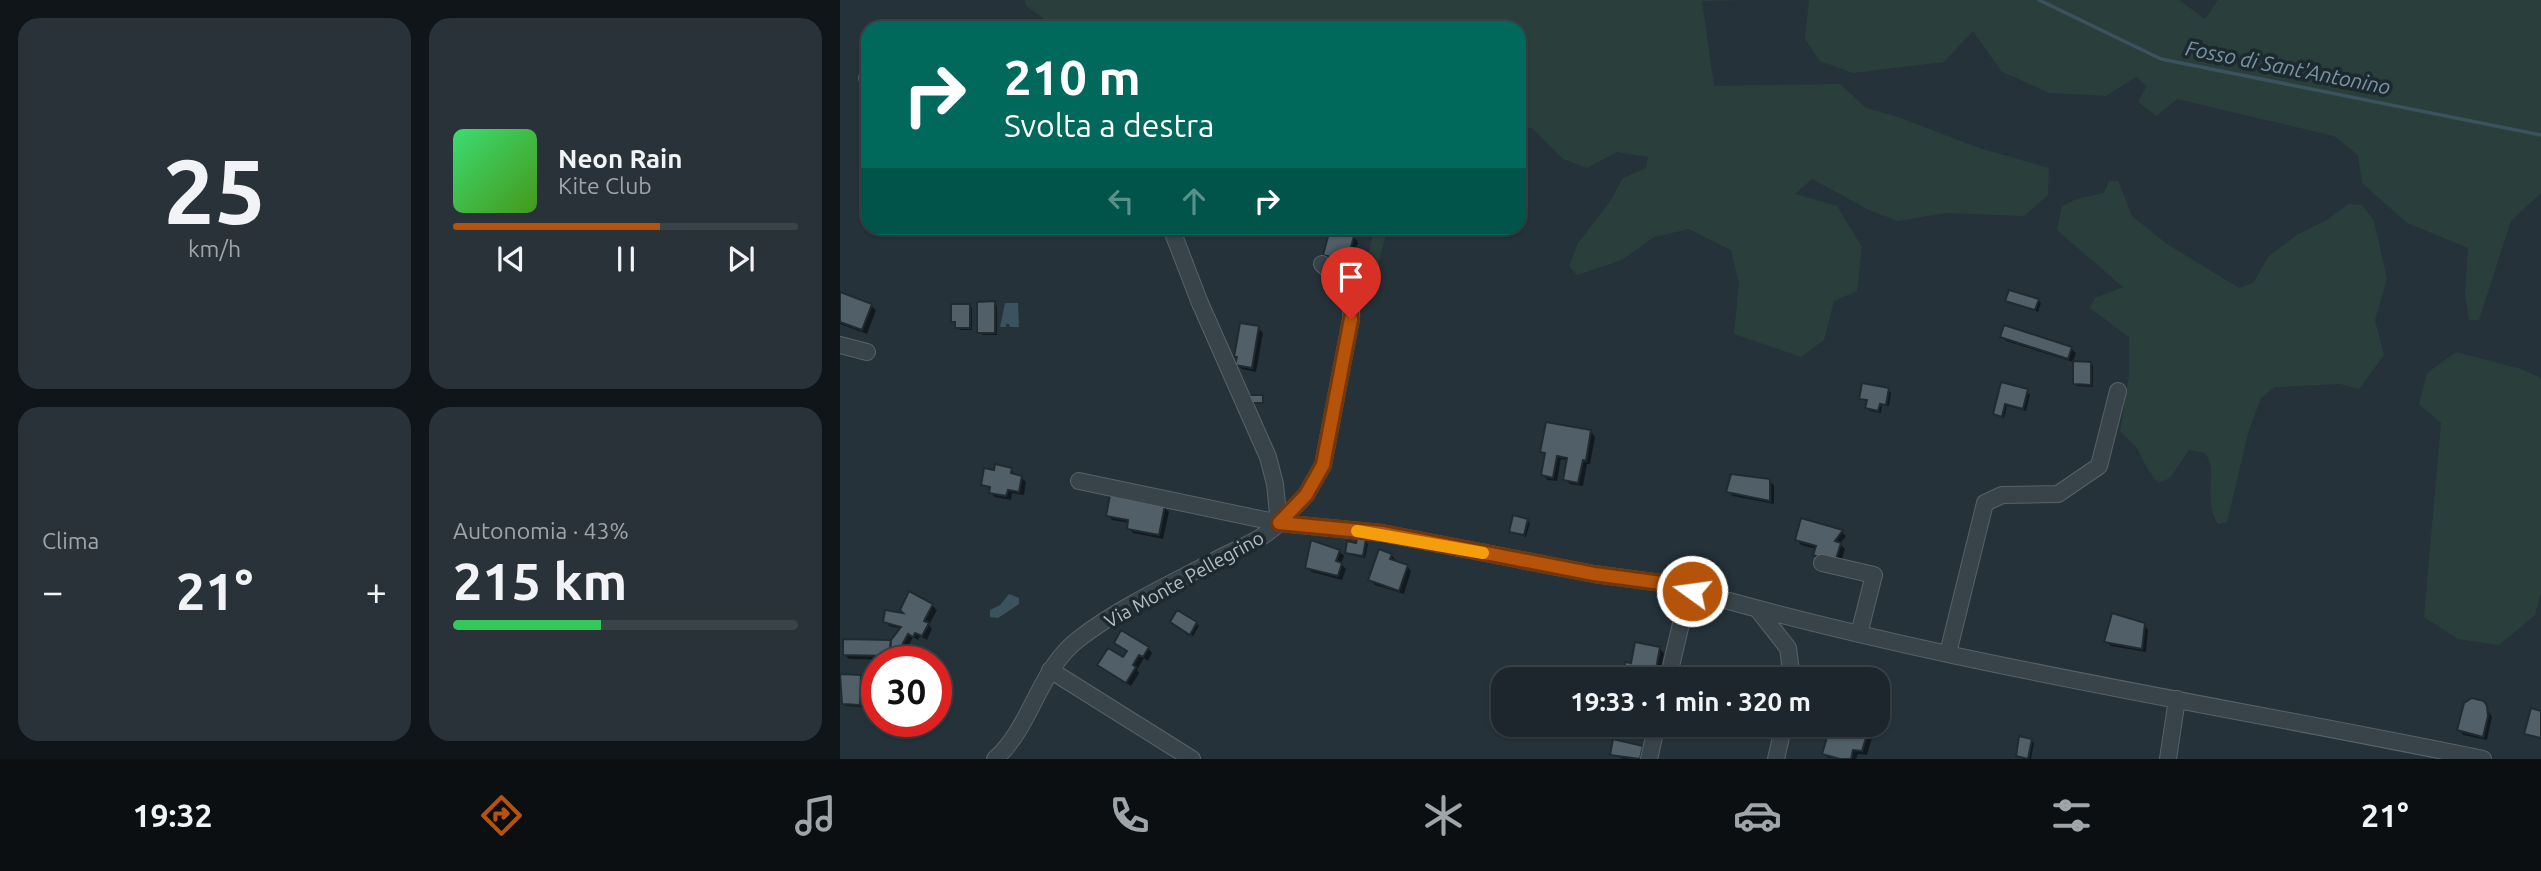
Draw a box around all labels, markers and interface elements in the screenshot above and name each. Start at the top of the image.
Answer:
water label: Fosso di Sant'Antonino [2184,35,2393,99]
icon: right [889,49,980,140]
text: 210 m [1004,49,1141,104]
text: Svolta a destra [1004,107,1215,143]
text: 25 [163,139,266,241]
text: Neon Rain [558,144,683,173]
text: Kite Club [558,173,652,198]
icon: left [1102,182,1140,220]
icon: ahead [1175,182,1213,220]
icon: right [1248,182,1286,220]
text: km/h [188,236,241,261]
icon: previous [492,240,530,278]
icon: pause [607,240,645,278]
icon: next [722,240,760,278]
pin [1321,247,1381,319]
icon: arrive [1332,258,1370,296]
text: Autonomia · 43% [453,518,629,543]
street label: Via Monte Pellegrino [1100,526,1268,632]
text: Clima [42,528,99,553]
text: 215 km [453,552,627,610]
position arrow [1655,554,1729,628]
text: 21° [176,562,253,620]
text: − [42,570,63,612]
text: + [366,570,387,612]
speed limit sign: 30 [861,646,952,737]
text: 19:33 · 1 min · 320 m [1570,687,1811,716]
icon: directions [477,791,526,840]
icon: music [791,791,840,840]
icon: phone [1105,791,1154,840]
icon: climate [1419,791,1468,840]
icon: car [1733,791,1782,840]
icon: filters [2047,791,2096,840]
text: 19:32 [132,797,213,833]
text: 21° [2361,797,2409,833]

